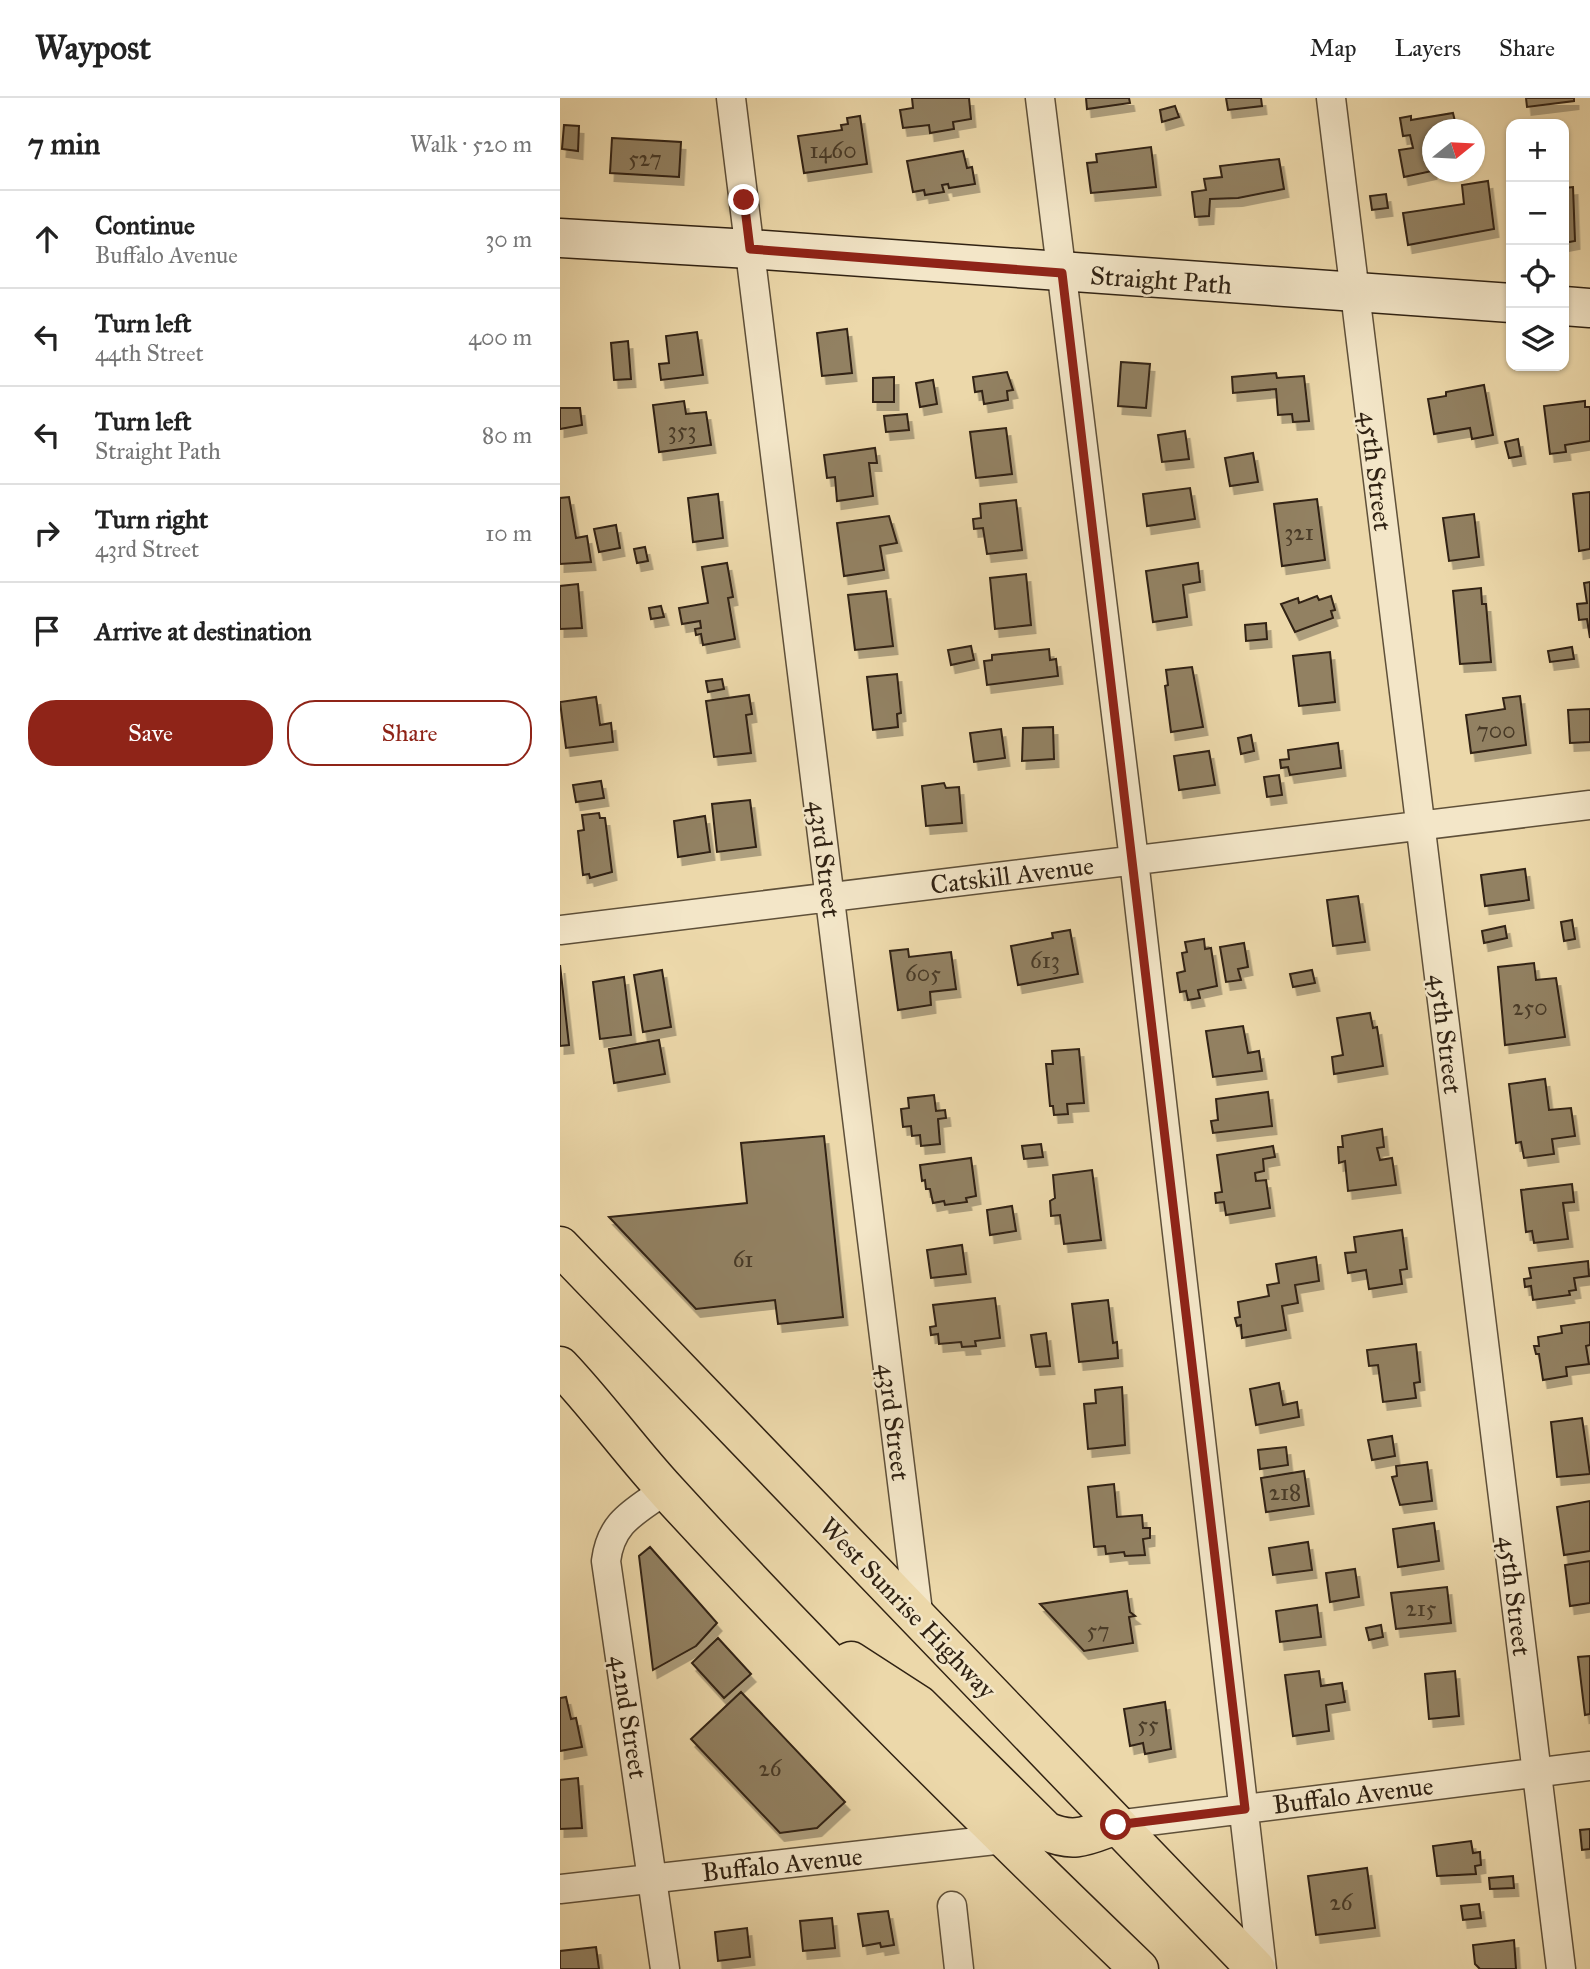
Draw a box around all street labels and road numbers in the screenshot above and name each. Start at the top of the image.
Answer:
street label: Straight Path [1089,259,1234,301]
street label: 45th Street [1353,409,1399,533]
street label: 43rd Street [802,799,848,919]
street label: Catskill Avenue [929,849,1096,901]
street label: 45th Street [1423,972,1469,1096]
street label: 43rd Street [871,1362,917,1482]
street label: West Sunrise Highway [813,1511,1003,1706]
street label: 45th Street [1492,1534,1538,1658]
street label: 42nd Street [603,1653,655,1781]
street label: Buffalo Avenue [1271,1769,1435,1821]
street label: Buffalo Avenue [700,1840,864,1888]

